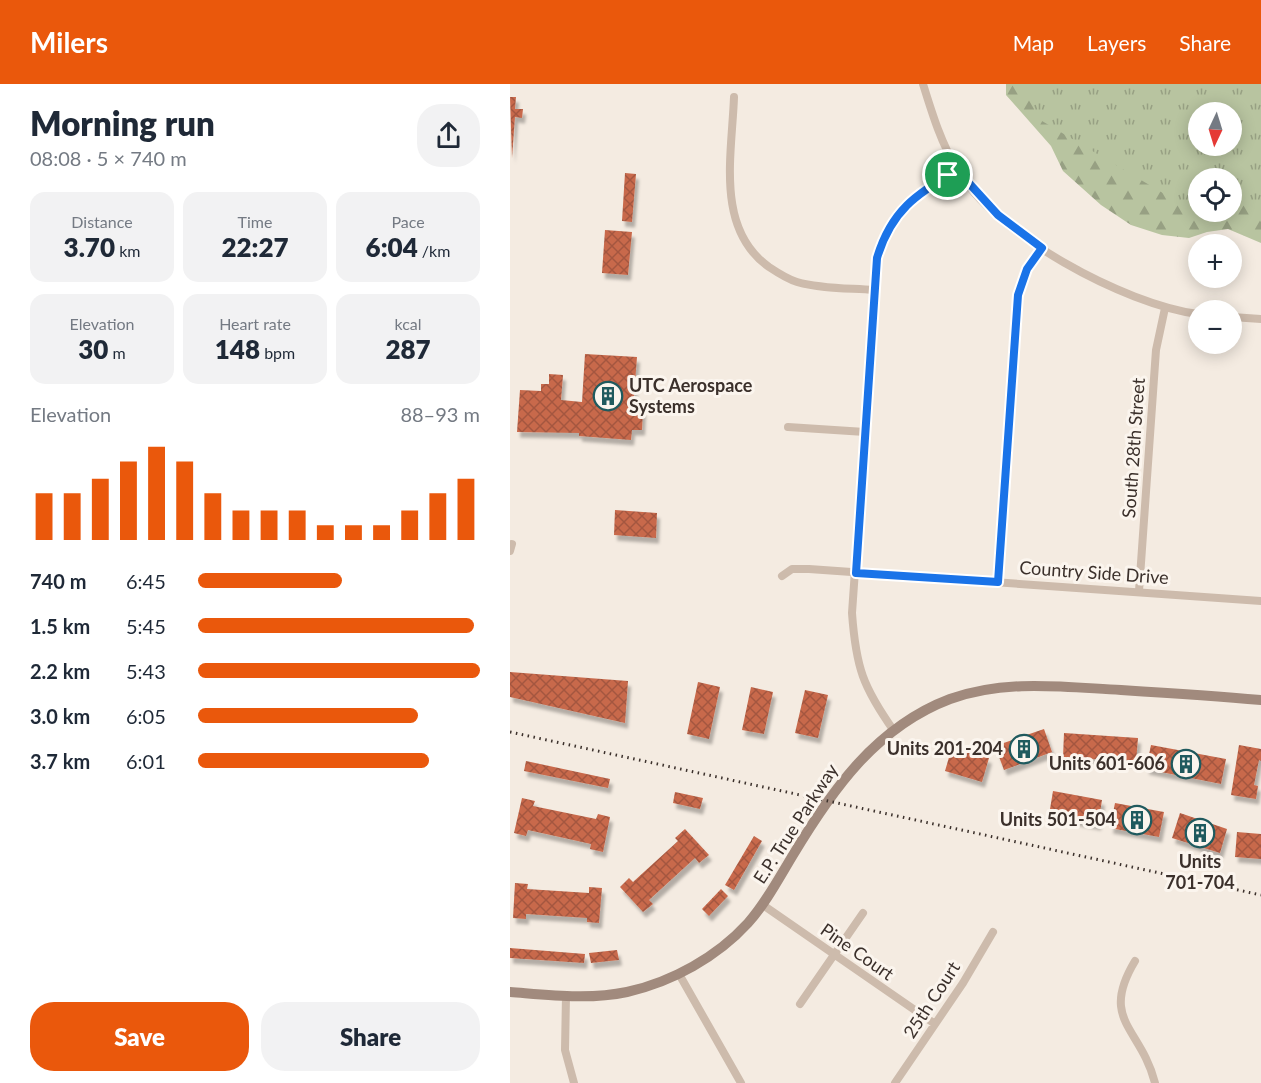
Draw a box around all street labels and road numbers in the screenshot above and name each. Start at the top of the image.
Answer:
street label: South 28th Street [1117,377,1149,519]
street label: Country Side Drive [1019,556,1169,588]
street label: E.P. True Parkway [748,759,842,888]
street label: Pine Court [817,918,899,985]
street label: 25th Court [898,956,964,1042]

